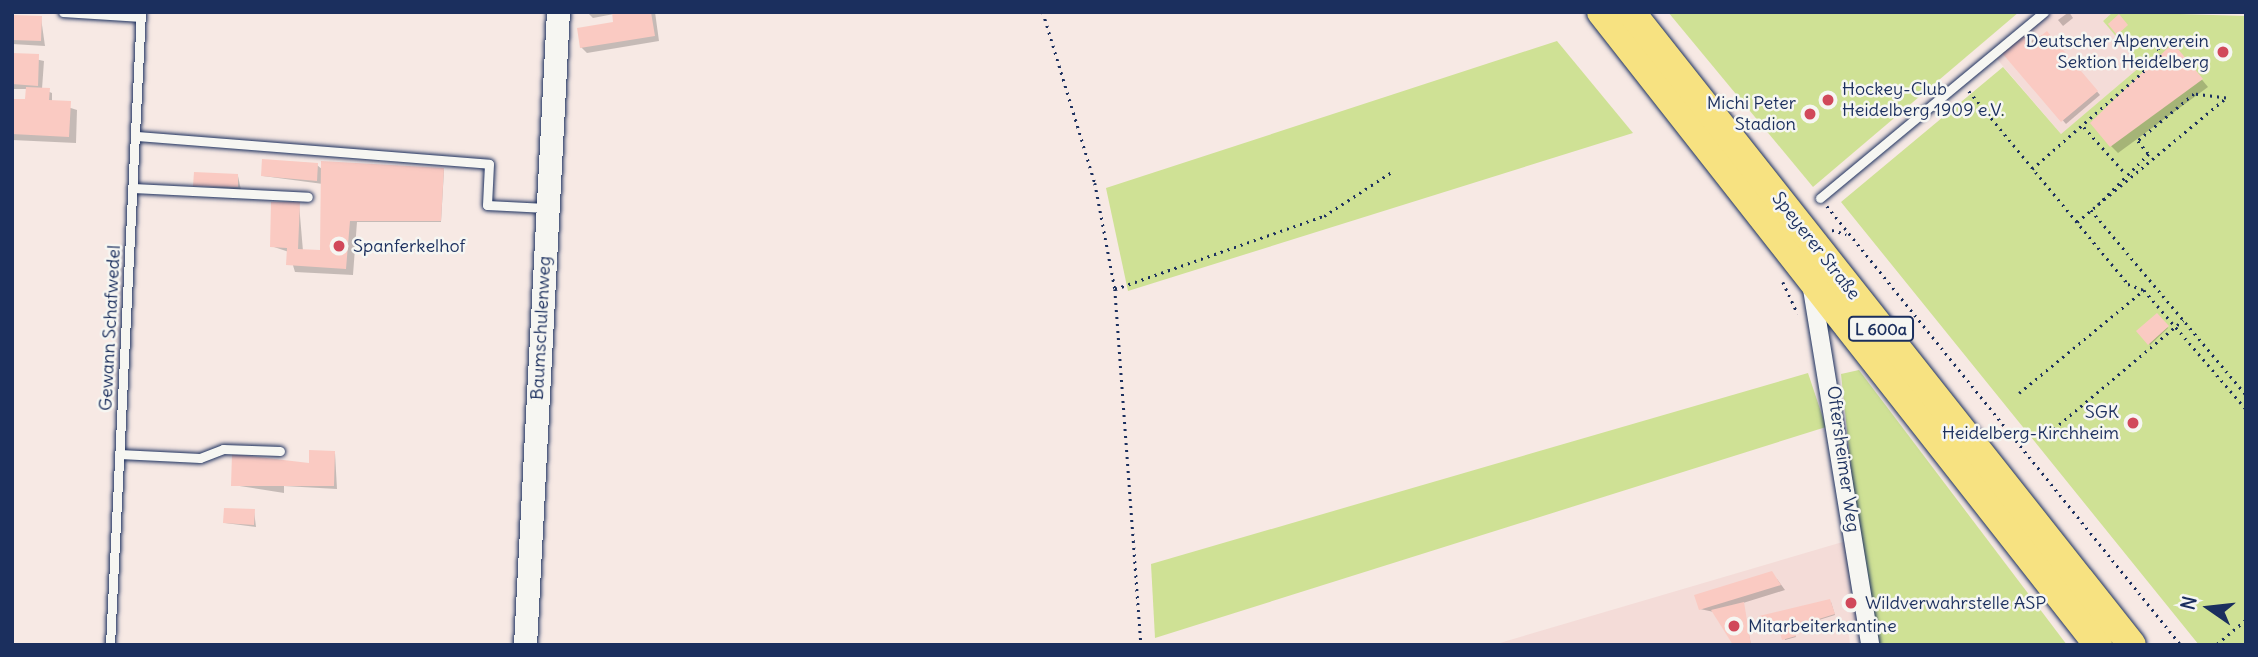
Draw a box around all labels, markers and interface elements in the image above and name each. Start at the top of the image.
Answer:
place label: Deutscher Alpenverein Sektion Heidelberg [2026,31,2209,74]
marker: Deutscher Alpenverein Sektion Heidelberg [2215,44,2231,60]
place label: Hockey-Club Heidelberg 1909 e.V. [1842,79,2004,122]
marker: Hockey-Club Heidelberg 1909 e.V. [1820,92,1836,108]
place label: Michi Peter Stadion [1707,93,1796,136]
marker: Michi Peter Stadion [1802,106,1818,122]
street label: Speyerer Straße [1767,188,1865,304]
place label: Spanferkelhof [353,235,465,257]
marker: Spanferkelhof [331,238,347,254]
street label: Gewann Schafwedel [95,245,125,411]
street label: Baumschulenweg [526,255,556,401]
road number: L 600a [1848,316,1914,342]
street label: Oftersheimer Weg [1822,384,1864,534]
place label: SGK Heidelberg-Kirchheim [1942,402,2119,444]
marker: SGK Heidelberg-Kirchheim [2125,415,2141,431]
north arrow [2174,573,2244,643]
place label: Wildverwahrstelle ASP [1865,592,2046,614]
text: N [2175,594,2202,612]
marker: Wildverwahrstelle ASP [1843,595,1859,611]
place label: Mitarbeiterkantine [1748,615,1897,637]
marker: Mitarbeiterkantine [1726,618,1742,634]

